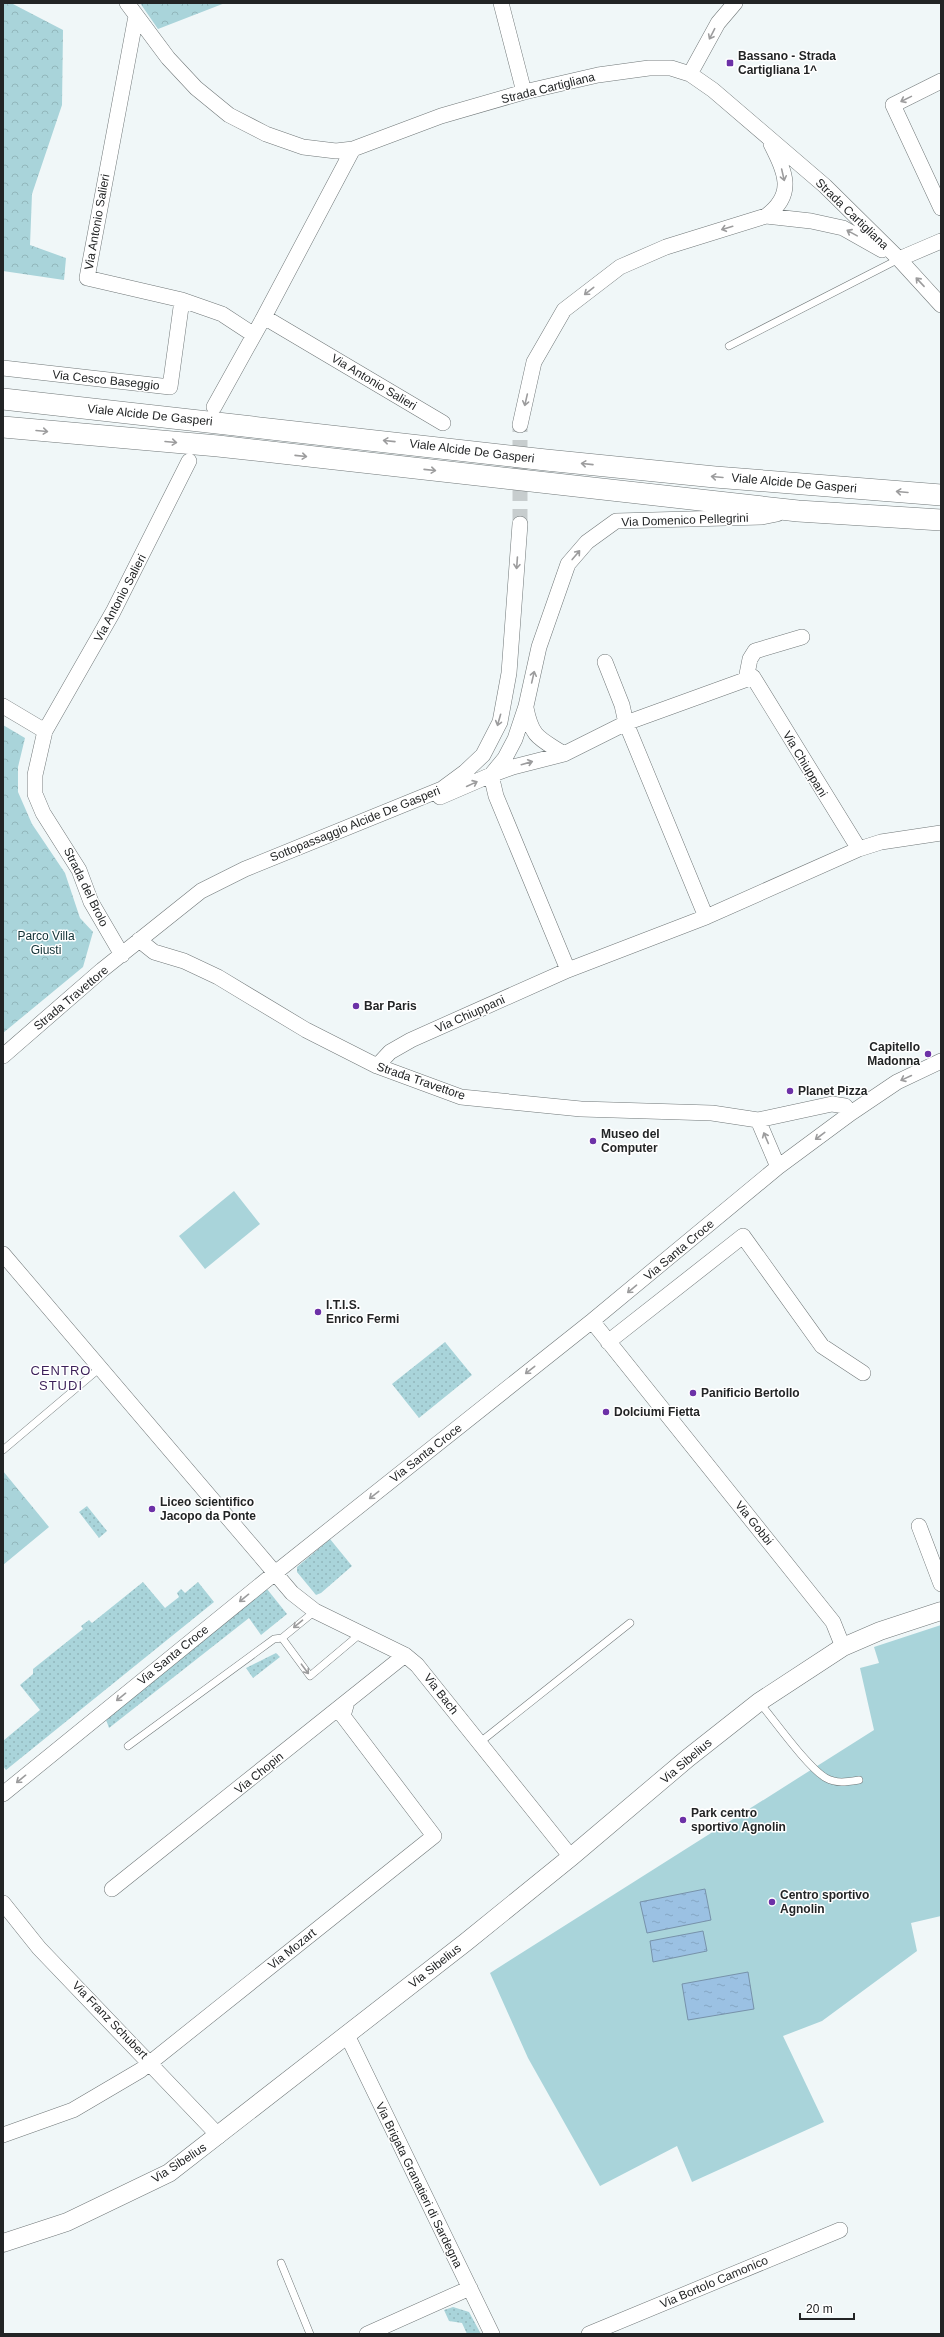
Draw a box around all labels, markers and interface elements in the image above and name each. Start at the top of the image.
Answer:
one-way arrow [708,28,715,40]
place label: Bassano - Strada Cartigliana 1^ [738,49,836,77]
marker: Bassano - Strada Cartigliana 1^ [725,58,735,68]
street label: Strada Cartigliana [500,70,597,106]
one-way arrow [900,95,912,103]
one-way arrow [780,168,788,181]
street label: Via Antonio Salieri [82,173,112,271]
street label: Strada Cartigliana [813,176,892,253]
one-way arrow [721,224,733,232]
one-way arrow [847,229,859,237]
one-way arrow [915,277,925,287]
one-way arrow [584,287,595,295]
street label: Via Antonio Salieri [329,351,419,413]
street label: Via Cesco Baseggio [52,367,161,393]
one-way arrow [521,393,529,406]
street label: Viale Alcide De Gasperi [87,401,213,429]
one-way arrow [35,427,48,434]
street label: Viale Alcide De Gasperi [409,436,535,466]
one-way arrow [164,438,177,446]
one-way arrow [383,438,396,445]
one-way arrow [294,452,307,459]
one-way arrow [581,460,594,468]
one-way arrow [423,466,436,474]
street label: Viale Alcide De Gasperi [731,471,857,495]
one-way arrow [711,473,724,481]
one-way arrow [896,489,909,496]
street label: Via Domenico Pellegrini [621,511,749,529]
one-way arrow [571,550,580,560]
street label: Via Antonio Salieri [91,552,149,644]
one-way arrow [513,556,520,569]
one-way arrow [529,670,537,683]
one-way arrow [495,713,502,726]
street label: Via Chiuppani [780,728,830,800]
one-way arrow [520,759,533,766]
one-way arrow [465,780,477,787]
street label: Sottopassaggio Alcide De Gasperi [268,783,442,865]
street label: Strada del Brolo [61,845,111,929]
park label: Parco Villa Giusti [17,929,75,957]
street label: Strada Travettore [31,963,111,1033]
street label: Via Chiuppani [433,992,507,1036]
place label: Bar Paris [364,999,417,1013]
marker: Bar Paris [351,1001,361,1011]
place label: Capitello Madonna [867,1040,920,1068]
marker: Capitello Madonna [923,1049,933,1059]
street label: Strada Travettore [375,1059,467,1103]
one-way arrow [900,1075,912,1082]
place label: Planet Pizza [798,1084,868,1098]
marker: Planet Pizza [785,1086,795,1096]
place label: Museo del Computer [601,1127,660,1155]
one-way arrow [761,1132,769,1144]
one-way arrow [814,1132,825,1141]
marker: Museo del Computer [588,1136,598,1146]
street label: Via Santa Croce [641,1216,717,1283]
one-way arrow [626,1284,637,1293]
place label: I.T.I.S. Enrico Fermi [326,1298,399,1326]
marker: I.T.I.S. Enrico Fermi [313,1307,323,1317]
district label: CENTRO STUDI [31,1363,91,1393]
one-way arrow [525,1366,536,1375]
place label: Panificio Bertollo [701,1386,800,1400]
marker: Panificio Bertollo [688,1388,698,1398]
place label: Dolciumi Fietta [614,1405,700,1419]
marker: Dolciumi Fietta [601,1407,611,1417]
street label: Via Santa Croce [387,1420,465,1485]
one-way arrow [368,1490,379,1499]
place label: Liceo scientifico Jacopo da Ponte [160,1495,256,1523]
street label: Via Gobbi [732,1498,776,1548]
marker: Liceo scientifico Jacopo da Ponte [147,1504,157,1514]
one-way arrow [239,1593,250,1602]
one-way arrow [293,1620,304,1629]
street label: Via Santa Croce [135,1622,212,1688]
one-way arrow [301,1663,310,1674]
street label: Via Bach [421,1671,461,1717]
one-way arrow [116,1693,127,1701]
street label: Via Sibelius [658,1736,714,1786]
street label: Via Chopin [232,1749,286,1797]
one-way arrow [15,1775,26,1784]
place label: Park centro sportivo Agnolin [691,1806,786,1834]
marker: Park centro sportivo Agnolin [678,1815,688,1825]
place label: Centro sportivo Agnolin [780,1888,869,1916]
marker: Centro sportivo Agnolin [767,1897,777,1907]
street label: Via Mozart [265,1925,319,1972]
street label: Via Sibelius [406,1941,464,1991]
street label: Via Franz Schubert [69,1978,151,2062]
street label: Via Brigata Granatieri di Sardegna [373,2100,465,2270]
street label: Via Sibelius [149,2140,209,2186]
street label: Via Bortolo Camonico [658,2253,770,2311]
scale bar [800,2295,854,2321]
text: 20 m [806,2302,833,2316]

